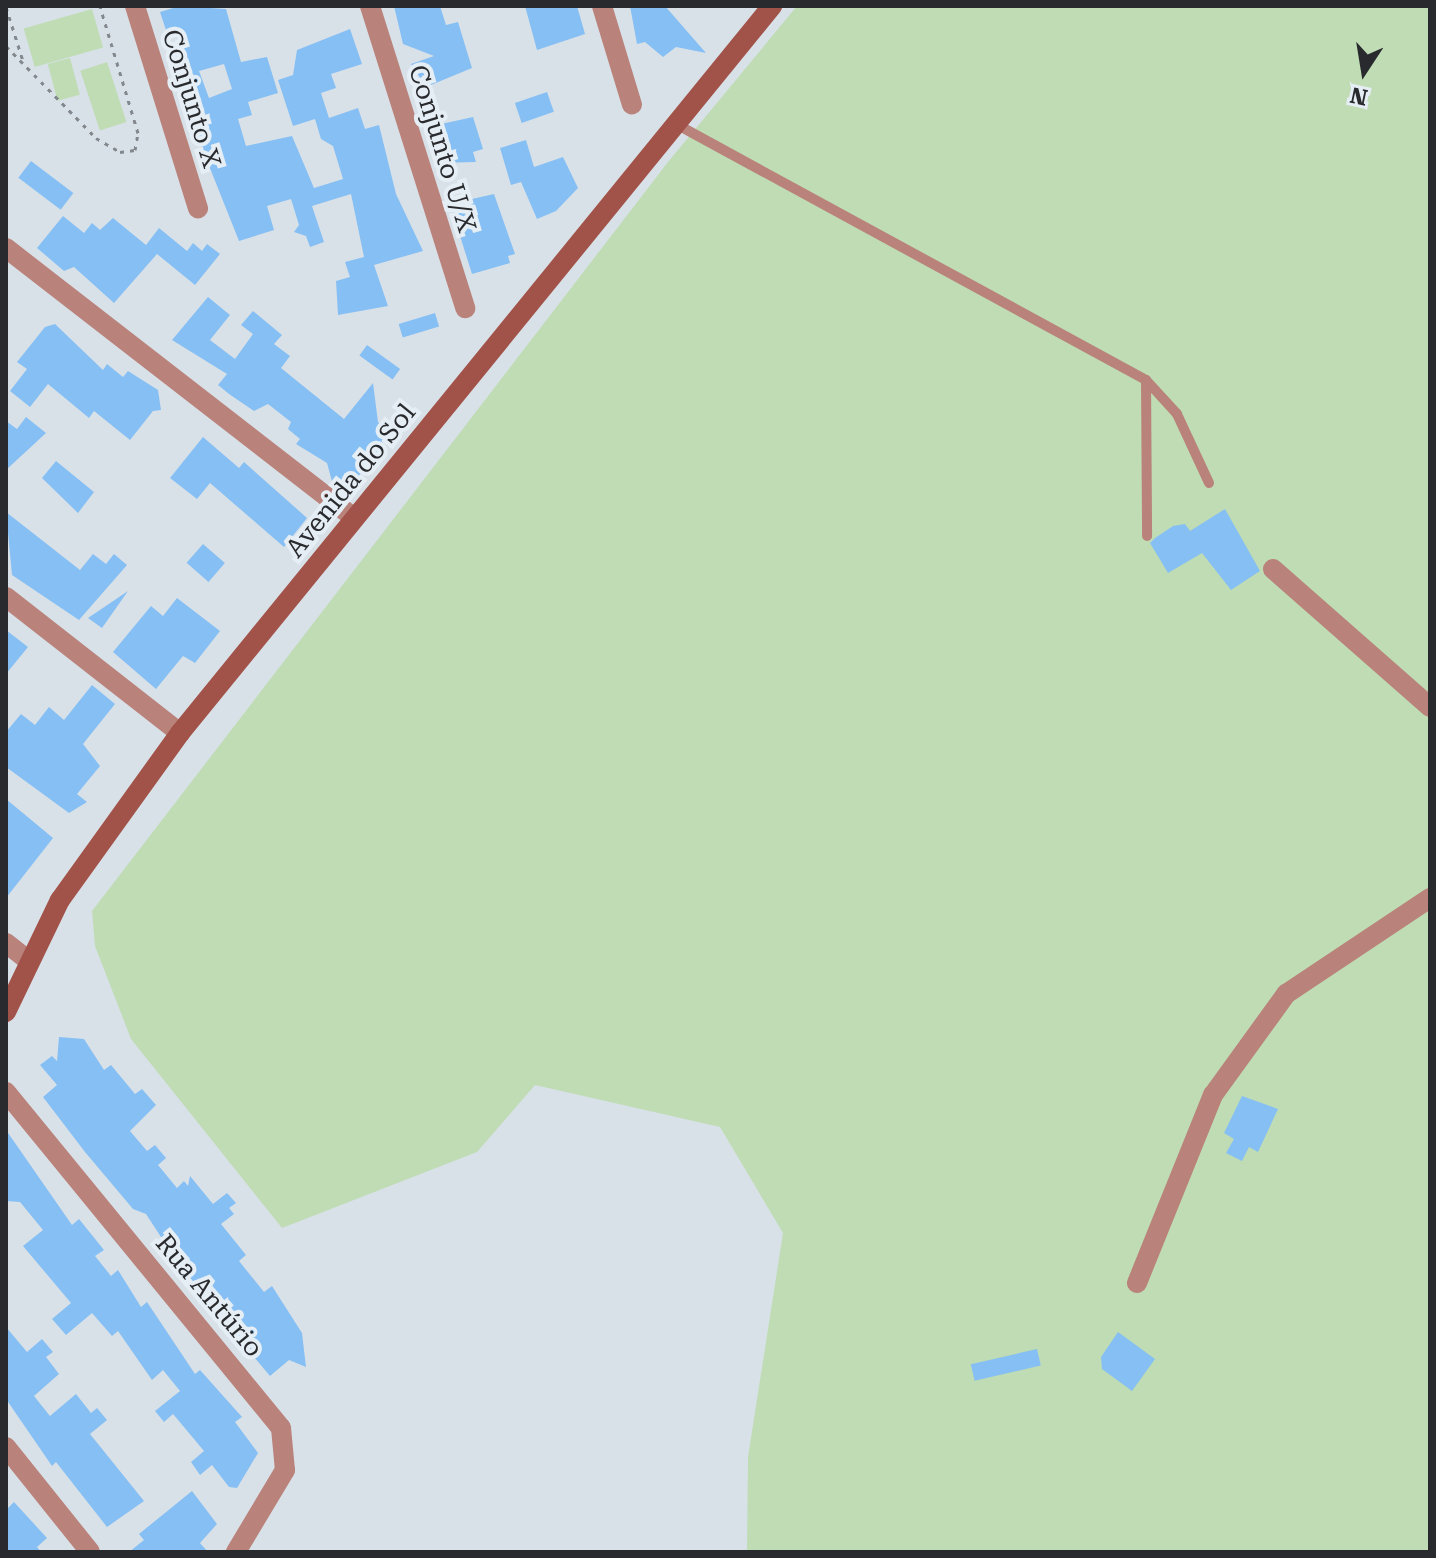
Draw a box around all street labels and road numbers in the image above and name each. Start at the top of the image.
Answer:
street label: Conjunto X [155,26,227,172]
street label: Conjunto U/X [402,61,482,237]
street label: Avenida do Sol [280,398,422,564]
street label: Rua Antúrio [149,1228,269,1364]

